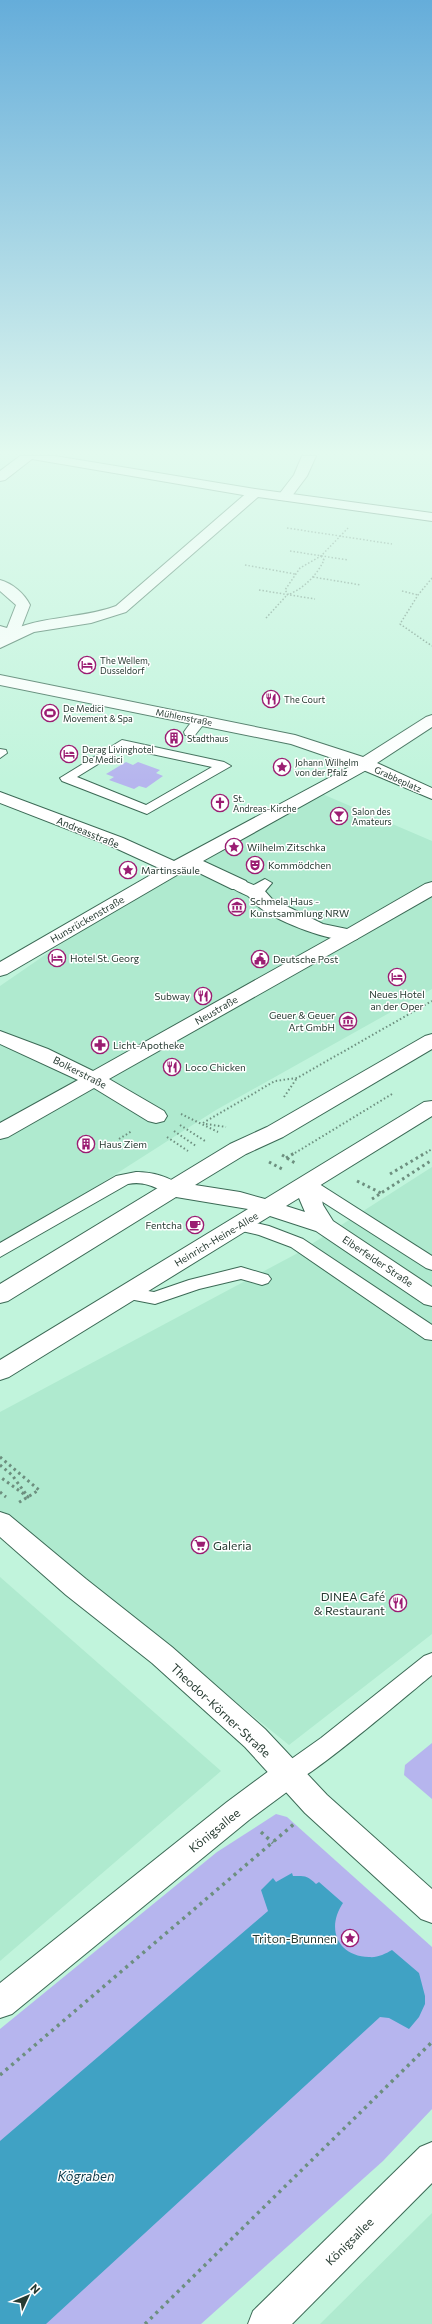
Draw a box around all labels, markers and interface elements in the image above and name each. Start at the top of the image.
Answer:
hotel icon: The Wellem, Dusseldorf [77,655,97,675]
place label: The Wellem, Dusseldorf [100,655,150,676]
restaurant icon: The Court [261,689,281,709]
place label: The Court [284,694,326,705]
sports icon: De Medici Movement & Spa [40,703,60,723]
place label: De Medici Movement & Spa [63,703,133,724]
street label: Mühlenstraße [155,706,213,728]
building icon: Stadthaus [164,728,184,748]
place label: Stadthaus [187,733,228,744]
hotel icon: Derag Livinghotel De Medici [59,744,79,764]
place label: Derag Livinghotel De Medici [82,744,154,765]
place icon: Johann Wilhelm von der Pfalz [272,757,292,777]
place label: Johann Wilhelm von der Pfalz [295,757,359,778]
street label: Grabbeplatz [373,764,424,795]
church icon: St. Andreas-Kirche [210,793,230,813]
place label: St. Andreas-Kirche [233,793,297,814]
bar icon: Salon des Amateurs [329,806,349,826]
place label: Salon des Amateurs [352,806,392,827]
street label: Andreasstraße [55,814,121,850]
place icon: Wilhelm Zitschka [224,837,244,857]
place label: Wilhelm Zitschka [247,841,326,853]
theatre icon: Kommödchen [245,855,265,875]
place label: Kommödchen [268,859,331,871]
place icon: Martinssäule [118,860,138,880]
place label: Martinssäule [141,864,200,876]
street label: Hunsrückenstraße [48,893,126,945]
place label: Schmela Haus - Kunstsammlung NRW [250,895,349,919]
museum icon: Schmela Haus - Kunstsammlung NRW [227,897,247,917]
hotel icon: Hotel St. Georg [47,948,67,968]
public building icon: Deutsche Post [250,949,270,969]
place label: Hotel St. Georg [70,952,140,964]
place label: Deutsche Post [273,953,338,965]
hotel icon: Neues Hotel an der Oper [387,967,407,987]
restaurant icon: Subway [193,986,213,1006]
place label: Neues Hotel an der Oper [369,988,425,1012]
place label: Subway [155,990,190,1002]
street label: Neustraße [192,993,240,1027]
place label: Geuer & Geuer Art GmbH [269,1009,335,1033]
museum icon: Geuer & Geuer Art GmbH [338,1011,358,1031]
pharmacy icon: Licht-Apotheke [90,1035,110,1055]
place label: Licht-Apotheke [113,1039,184,1051]
street label: Bolkerstraße [51,1053,109,1091]
restaurant icon: Loco Chicken [162,1057,182,1077]
place label: Loco Chicken [185,1061,246,1073]
building icon: Haus Ziem [76,1134,96,1154]
place label: Haus Ziem [99,1138,147,1150]
street label: Heinrich-Heine-Allee [172,1209,260,1269]
cafe icon: Fentcha [185,1215,205,1235]
place label: Fentcha [146,1219,182,1231]
street label: Elberfelder Straße [340,1233,416,1289]
supermarket icon: Galeria [190,1535,210,1555]
place label: Galeria [213,1538,252,1552]
place label: DINEA Café & Restaurant [314,1589,385,1617]
restaurant icon: DINEA Café & Restaurant [388,1593,408,1613]
street label: Theodor-Körner-Straße [168,1660,274,1760]
street label: Königsallee [186,1805,242,1855]
place icon: Triton-Brunnen [340,1928,360,1948]
place label: Triton-Brunnen [252,1931,337,1945]
water label: Kögraben [58,2168,114,2184]
street label: Königsallee [322,2214,376,2268]
north arrow [8,2276,48,2316]
text: N [28,2281,43,2296]

